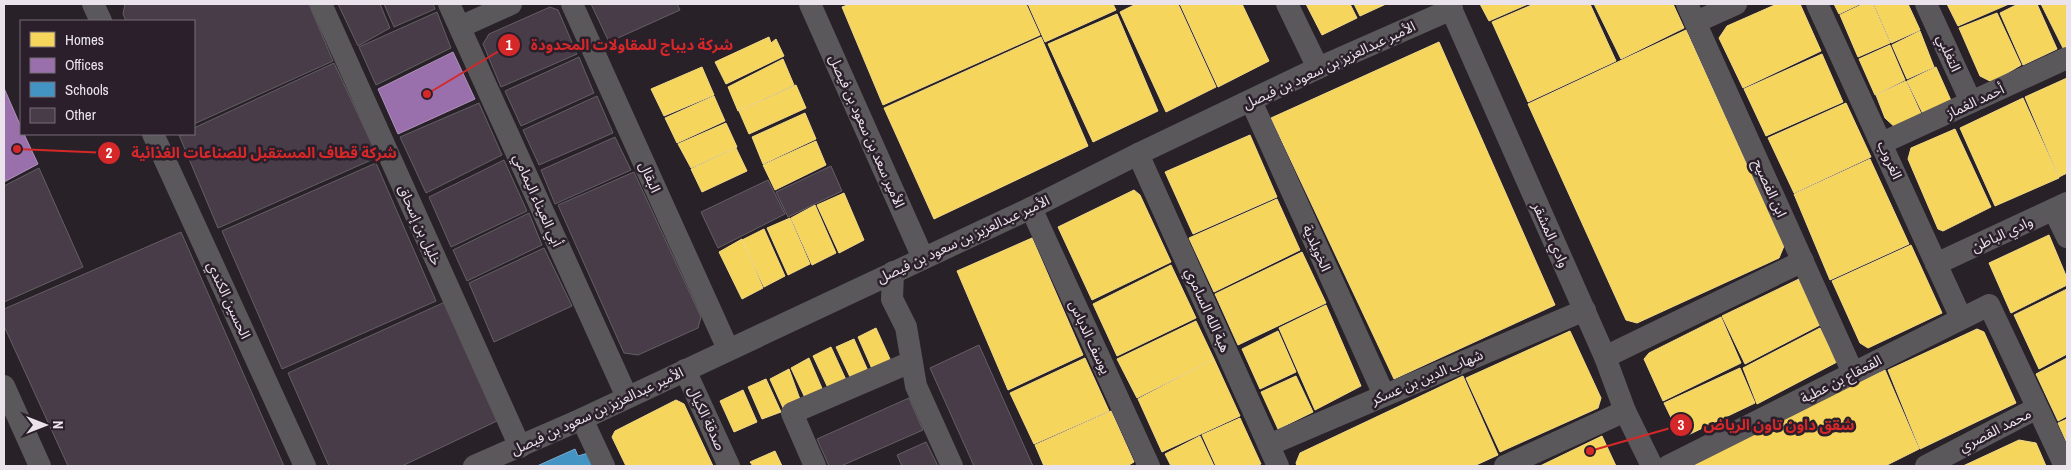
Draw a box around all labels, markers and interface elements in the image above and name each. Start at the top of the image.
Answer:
street label: الأمير عبدالعزيز بن سعود بن فيصل [1240,17,1418,113]
legend [20,20,195,135]
text: Homes [65,29,104,50]
callout: شركة ديباج للمقاولات المحدودة [496,30,744,60]
street label: التغلبي [1931,32,1965,75]
text: 1 [506,34,513,55]
text: شركة ديباج للمقاولات المحدودة [531,34,733,56]
street label: الأمير سعد بن سعود بن فيصل [825,52,909,210]
text: Offices [65,54,104,75]
text: Schools [65,79,109,100]
street label: أحمد الغماز [1942,80,2007,123]
text: Other [65,104,96,125]
callout: شركة قطاف المستقبل للصناعات الغذائية [96,138,407,168]
street label: الغروب [1874,138,1906,182]
text: 2 [106,142,113,163]
text: شركة قطاف المستقبل للصناعات الغذائية [131,142,397,163]
street label: أبي العيناء اليمامي [507,151,567,251]
street label: ابن الفصيح [1747,156,1791,221]
street label: البقال [635,158,665,196]
street label: خليل بن إسحاق [393,182,446,269]
street label: الأمير عبدالعزيز بن سعود بن فيصل [874,191,1052,287]
street label: وادي المشقر [1526,199,1573,271]
street label: وادي الباطن [1968,212,2037,258]
street label: الخويلدية [1299,222,1335,274]
street label: الحسين الكندي [201,258,255,343]
street label: هبة الله السامري [1179,265,1235,356]
street label: يوسف الدباس [1065,297,1115,377]
street label: شهاب الدين بن عسكر [1367,345,1486,409]
street label: القعقاع بن عطية [1797,351,1886,409]
street label: الأمير عبدالعزيز بن سعود بن فيصل [508,363,686,459]
street label: صدقة الكيال [684,383,730,454]
north arrow [20,400,70,450]
street label: محمد القصري [1956,404,2035,458]
callout: شقق داون تاون الرياض [1669,410,1864,440]
text: 3 [1678,414,1685,435]
text: شقق داون تاون الرياض [1704,414,1854,435]
text: N [49,421,67,429]

